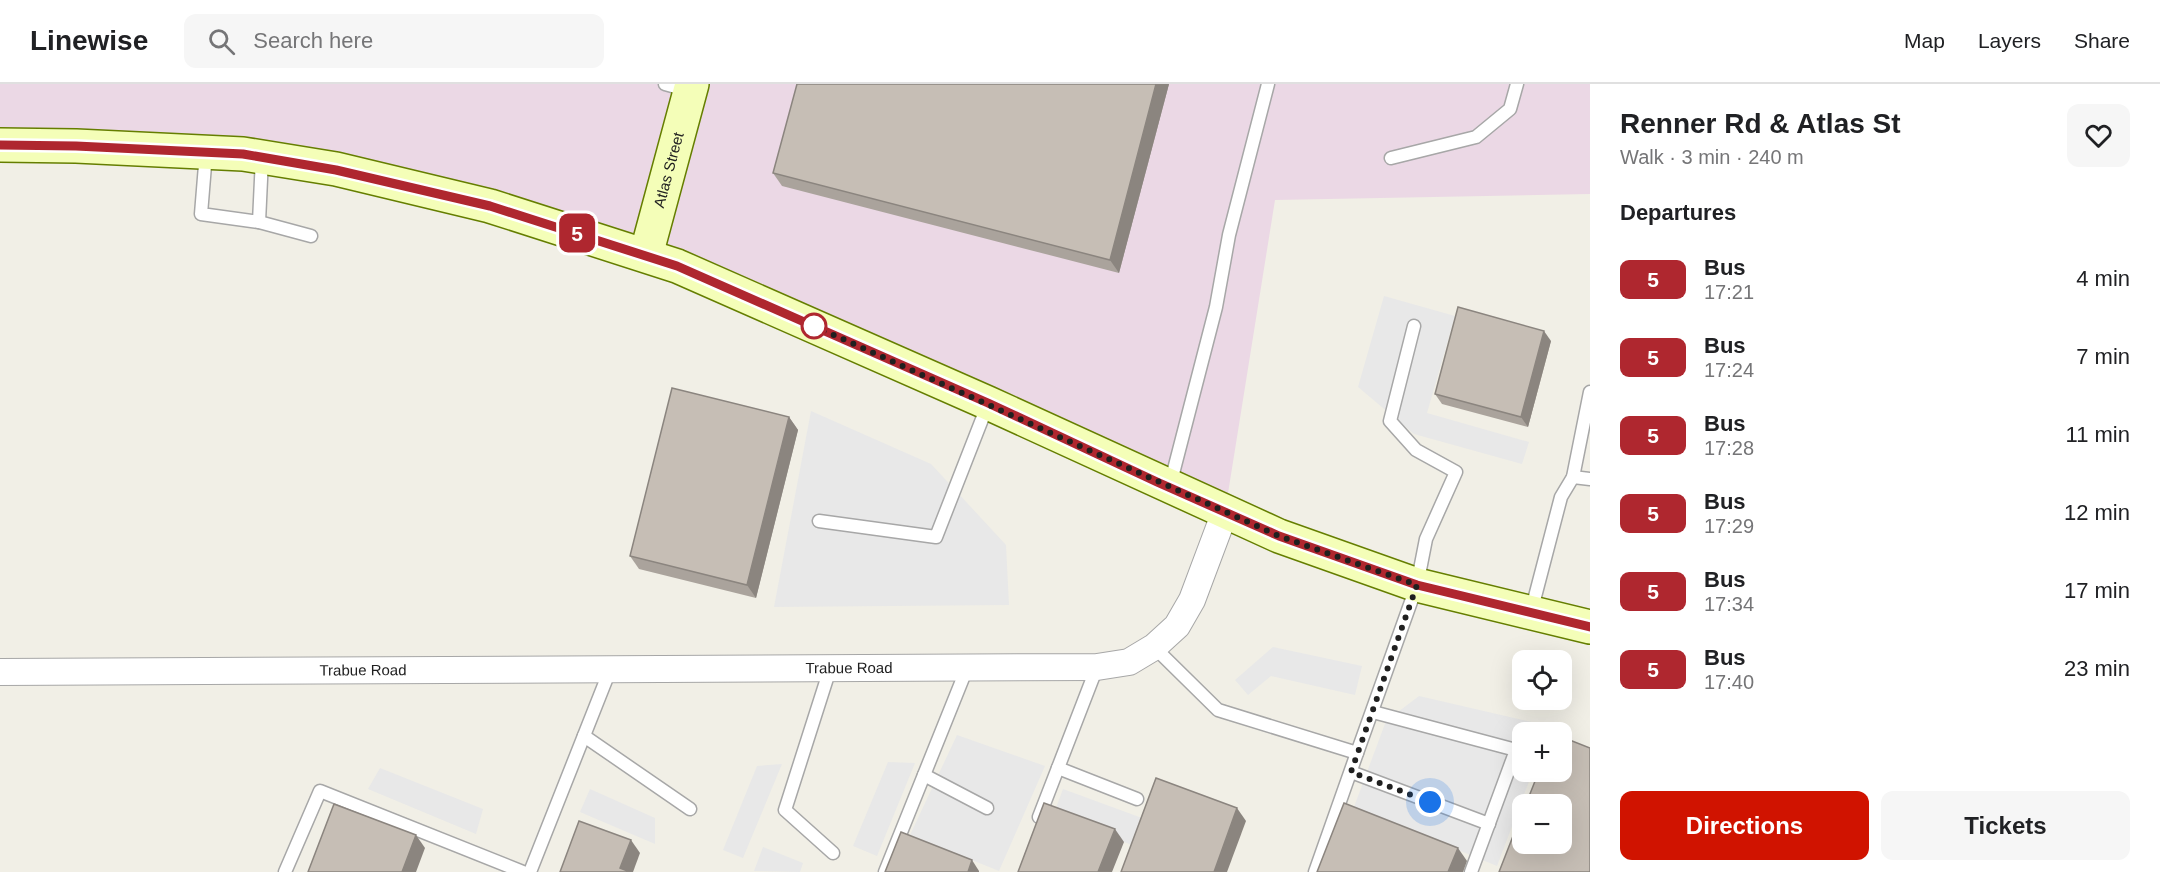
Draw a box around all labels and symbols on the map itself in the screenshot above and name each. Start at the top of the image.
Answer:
street label: Atlas Street [650,129,687,210]
line badge: 5 [558,214,596,252]
unlabelled marker [801,313,827,339]
street label: Trabue Road [805,659,893,676]
street label: Trabue Road [319,661,407,679]
your location [1415,787,1445,817]

